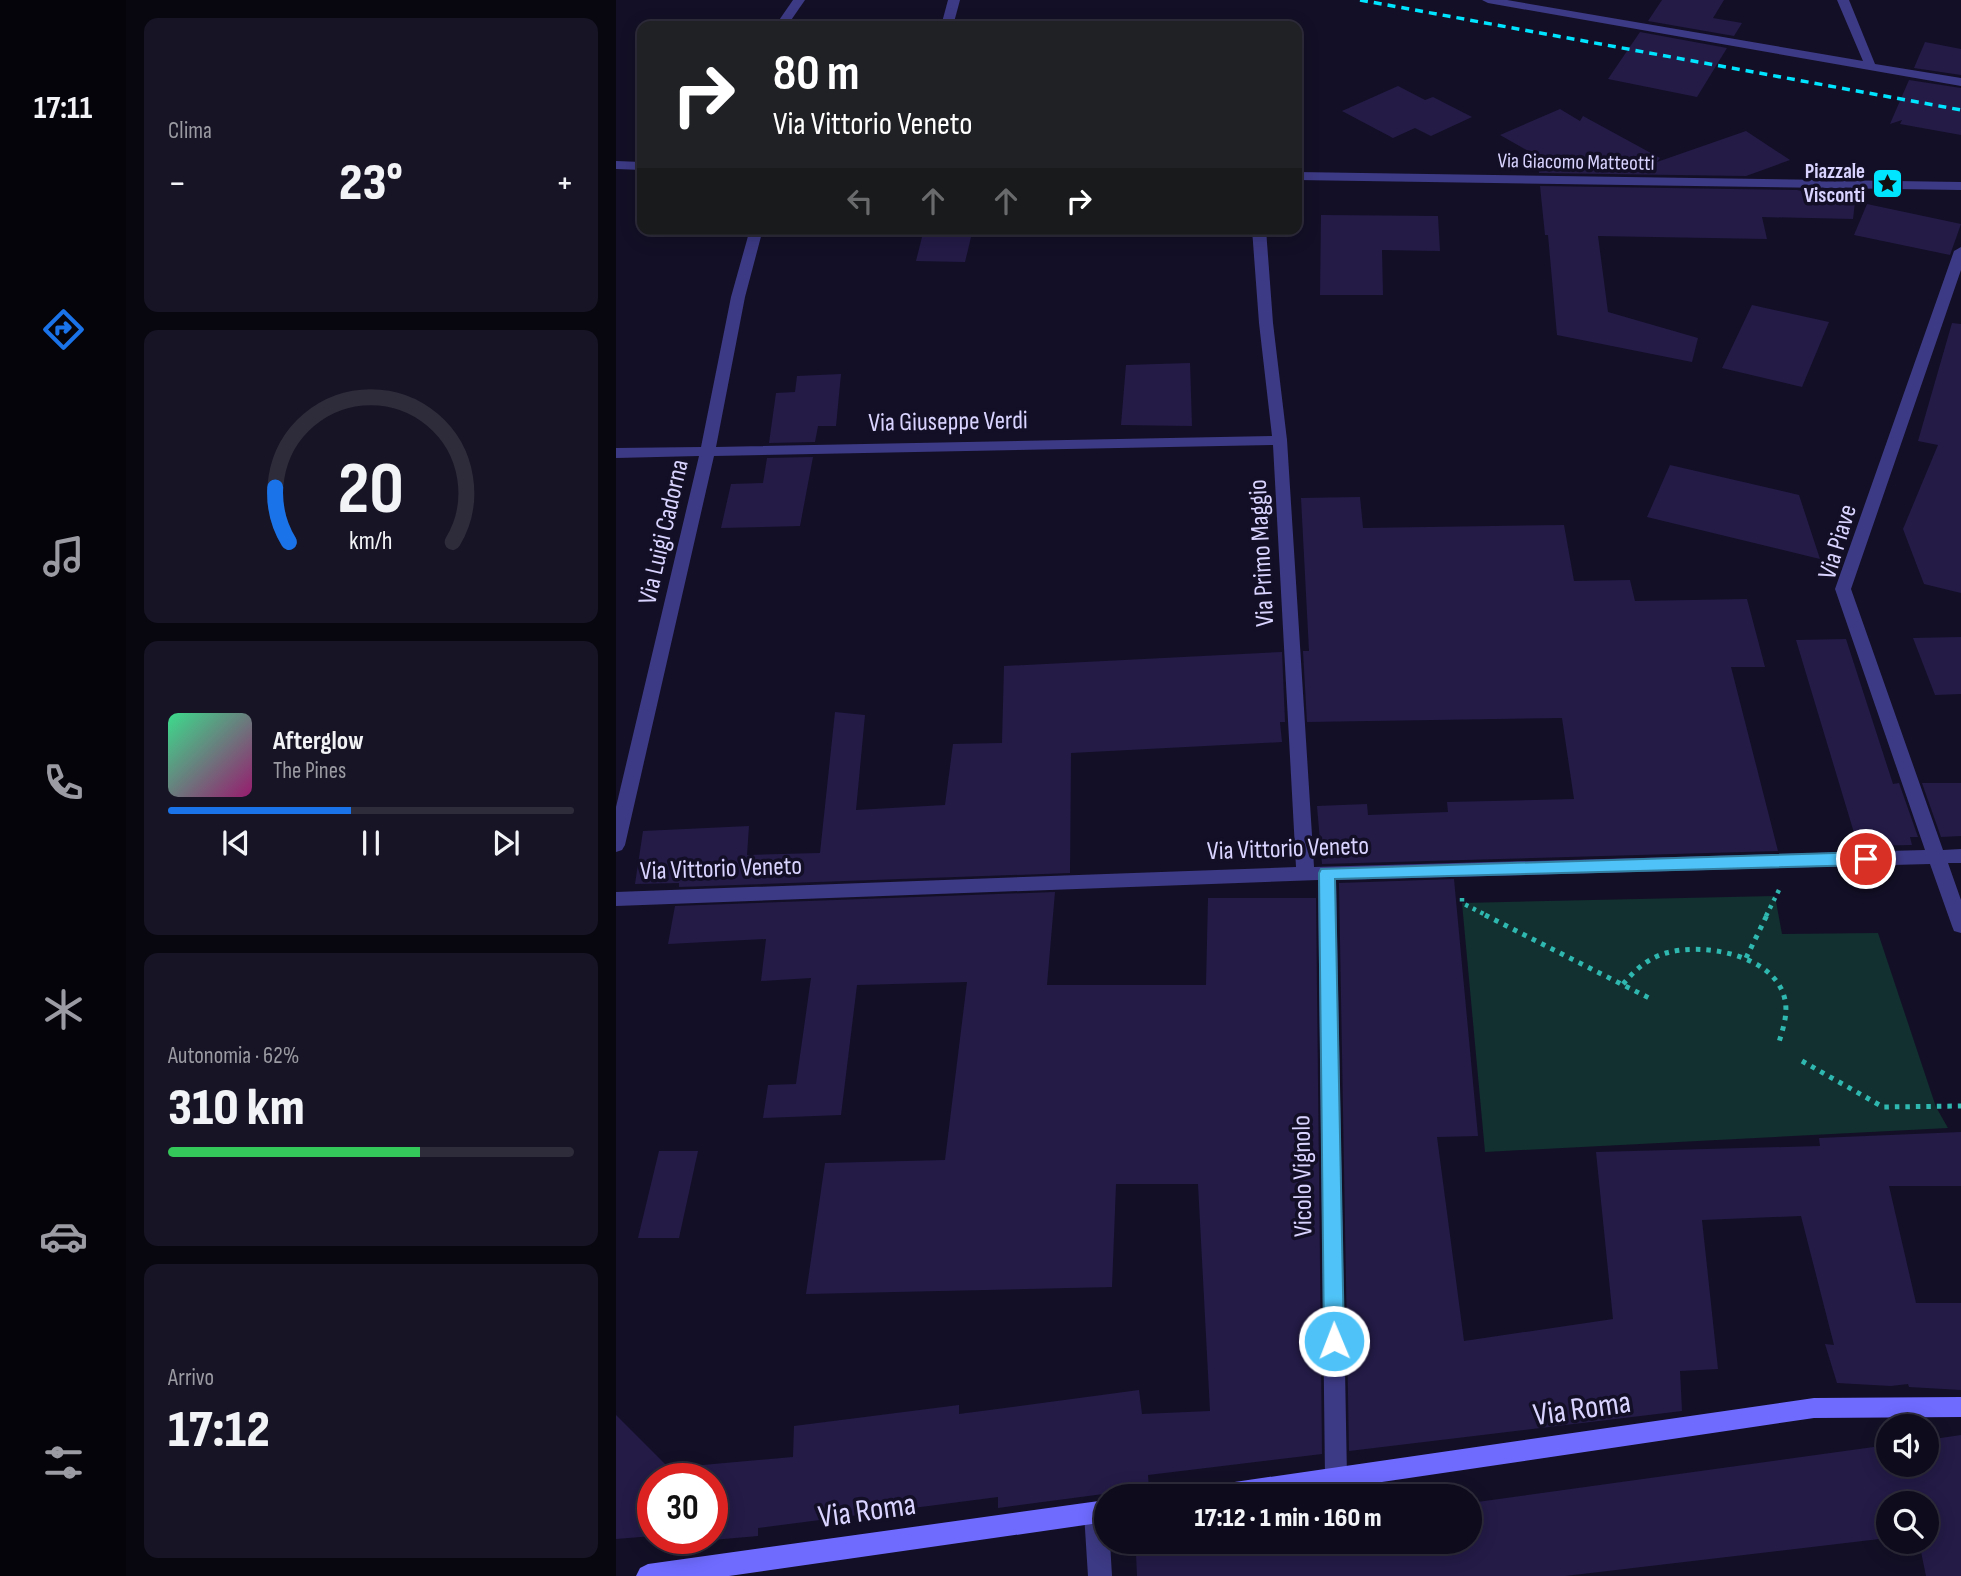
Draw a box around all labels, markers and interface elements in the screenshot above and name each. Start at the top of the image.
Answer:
text: 80 m [773,45,860,104]
icon: right [658,49,749,140]
text: 17:11 [34,89,92,128]
text: Via Vittorio Veneto [773,105,973,144]
text: Clima [168,117,212,145]
street label: Via Giacomo Matteotti [1497,148,1655,176]
text: 23° [339,152,403,215]
place label: Piazzale Visconti [1804,159,1865,208]
text: − [168,161,187,206]
text: + [555,161,574,206]
place icon: Piazzale Visconti [1871,166,1905,200]
icon: left [841,182,879,220]
icon: ahead [914,182,952,220]
icon: ahead [987,182,1025,220]
icon: right [1060,182,1098,220]
icon: directions [39,305,88,354]
street label: Via Giuseppe Verdi [868,405,1028,439]
text: 20 [338,447,404,535]
street label: Via Luigi Cadorna [632,457,696,607]
street label: Via Primo Maggio [1243,479,1281,627]
street label: Via Piave [1812,501,1864,583]
text: km/h [349,526,393,557]
icon: music [39,532,88,581]
text: Afterglow [273,726,364,757]
text: The Pines [273,757,346,785]
icon: phone [39,758,88,807]
icon: previous [217,824,255,862]
icon: pause [352,824,390,862]
icon: next [487,824,525,862]
pin [1836,829,1896,889]
street label: Via Vittorio Veneto [1206,831,1370,867]
icon: arrive [1847,840,1885,878]
street label: Via Vittorio Veneto [639,851,803,887]
icon: climate [39,985,88,1034]
text: Autonomia · 62% [168,1042,299,1070]
text: 310 km [168,1077,305,1140]
street label: Vicolo Vignolo [1286,1115,1320,1237]
icon: car [39,1212,88,1261]
position arrow [1297,1304,1371,1378]
text: Arrivo [168,1364,214,1392]
street label: Via Roma [1531,1383,1633,1435]
text: 17:12 [168,1399,270,1462]
map controls [1876,1414,1939,1554]
button: sound [1876,1414,1939,1477]
icon: filters [39,1438,88,1487]
speed limit sign: 30 [637,1463,728,1554]
street label: Via Roma [816,1485,918,1537]
button: search [1876,1491,1939,1554]
text: 17:12 · 1 min · 160 m [1194,1503,1382,1534]

